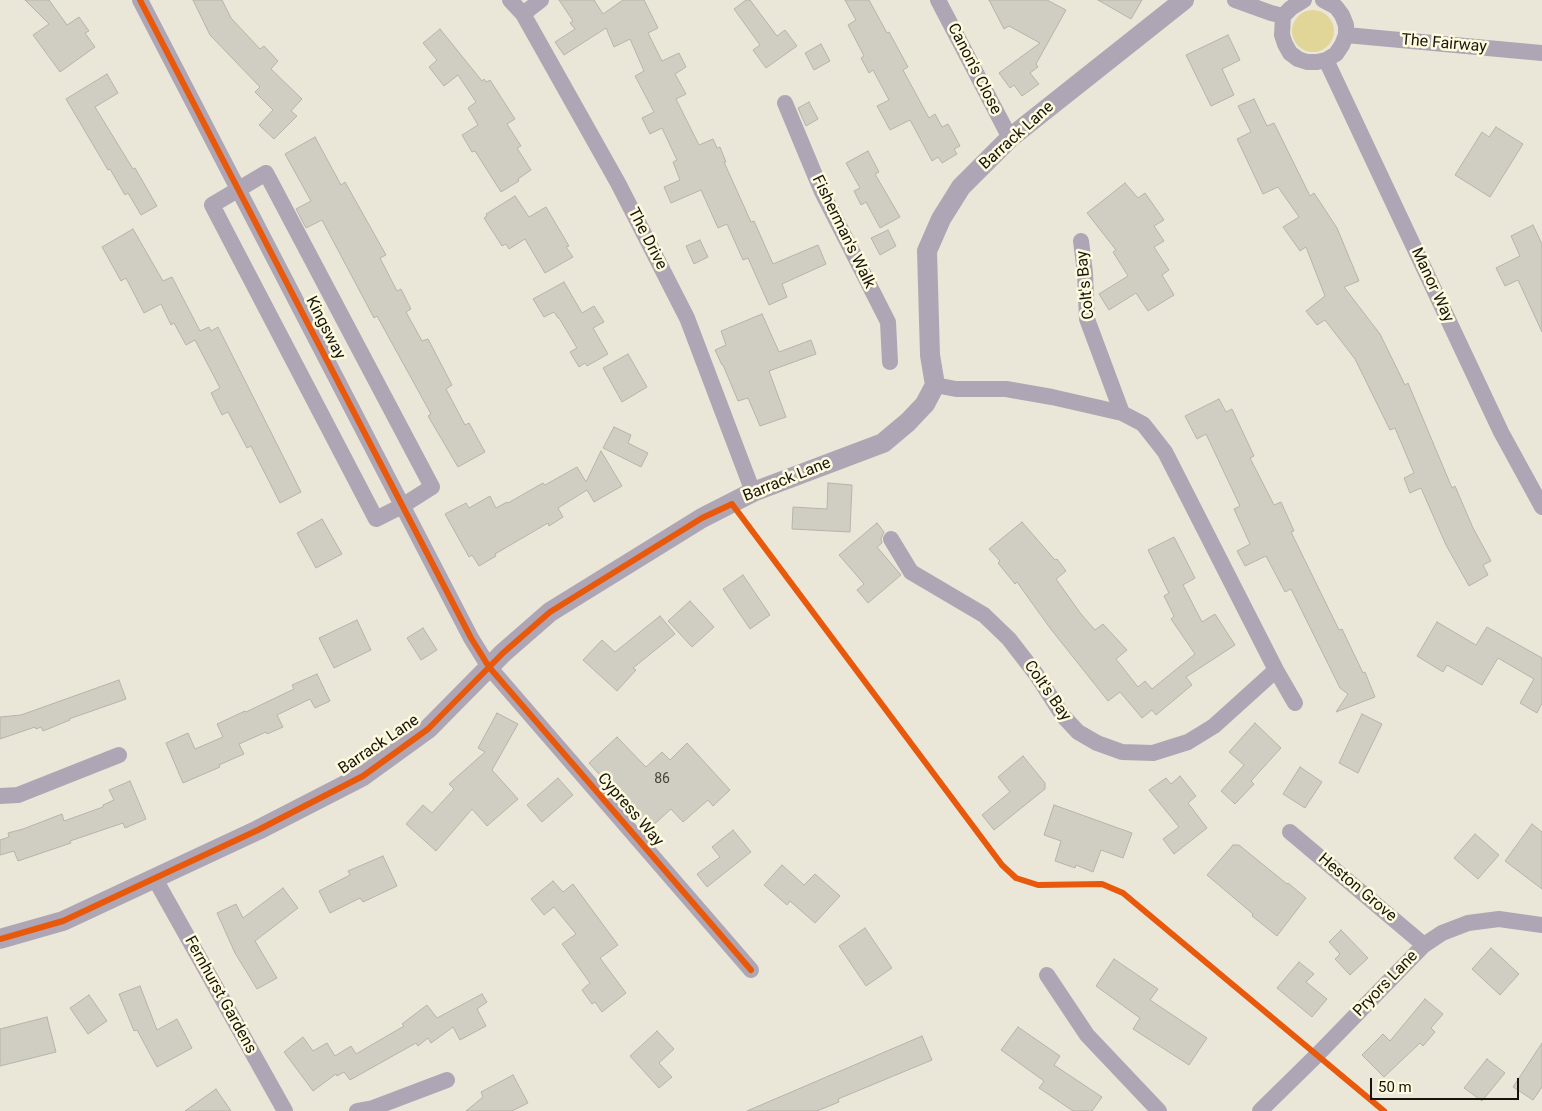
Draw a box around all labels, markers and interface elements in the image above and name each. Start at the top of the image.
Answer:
street label: Canon's Close [943,20,1005,118]
street label: The Fairway [1400,31,1488,57]
street label: Barrack Lane [976,98,1058,174]
street label: Fisherman's Walk [807,172,879,292]
street label: The Drive [623,205,671,273]
street label: Manor Way [1406,245,1458,325]
street label: Colt's Bay [1073,250,1099,320]
street label: Kingsway [301,293,349,363]
street label: Barrack Lane [740,454,834,506]
street label: Colt's Bay [1019,657,1075,725]
street label: Barrack Lane [335,711,423,779]
street label: Cypress Way [593,769,667,851]
house number: 86 [654,771,670,787]
street label: Heston Grove [1314,850,1400,926]
street label: Fernhurst Gardens [180,933,260,1057]
street label: Pryors Lane [1350,947,1422,1021]
scale bar [1372,1068,1521,1100]
text: 50 m [1378,1078,1412,1096]

